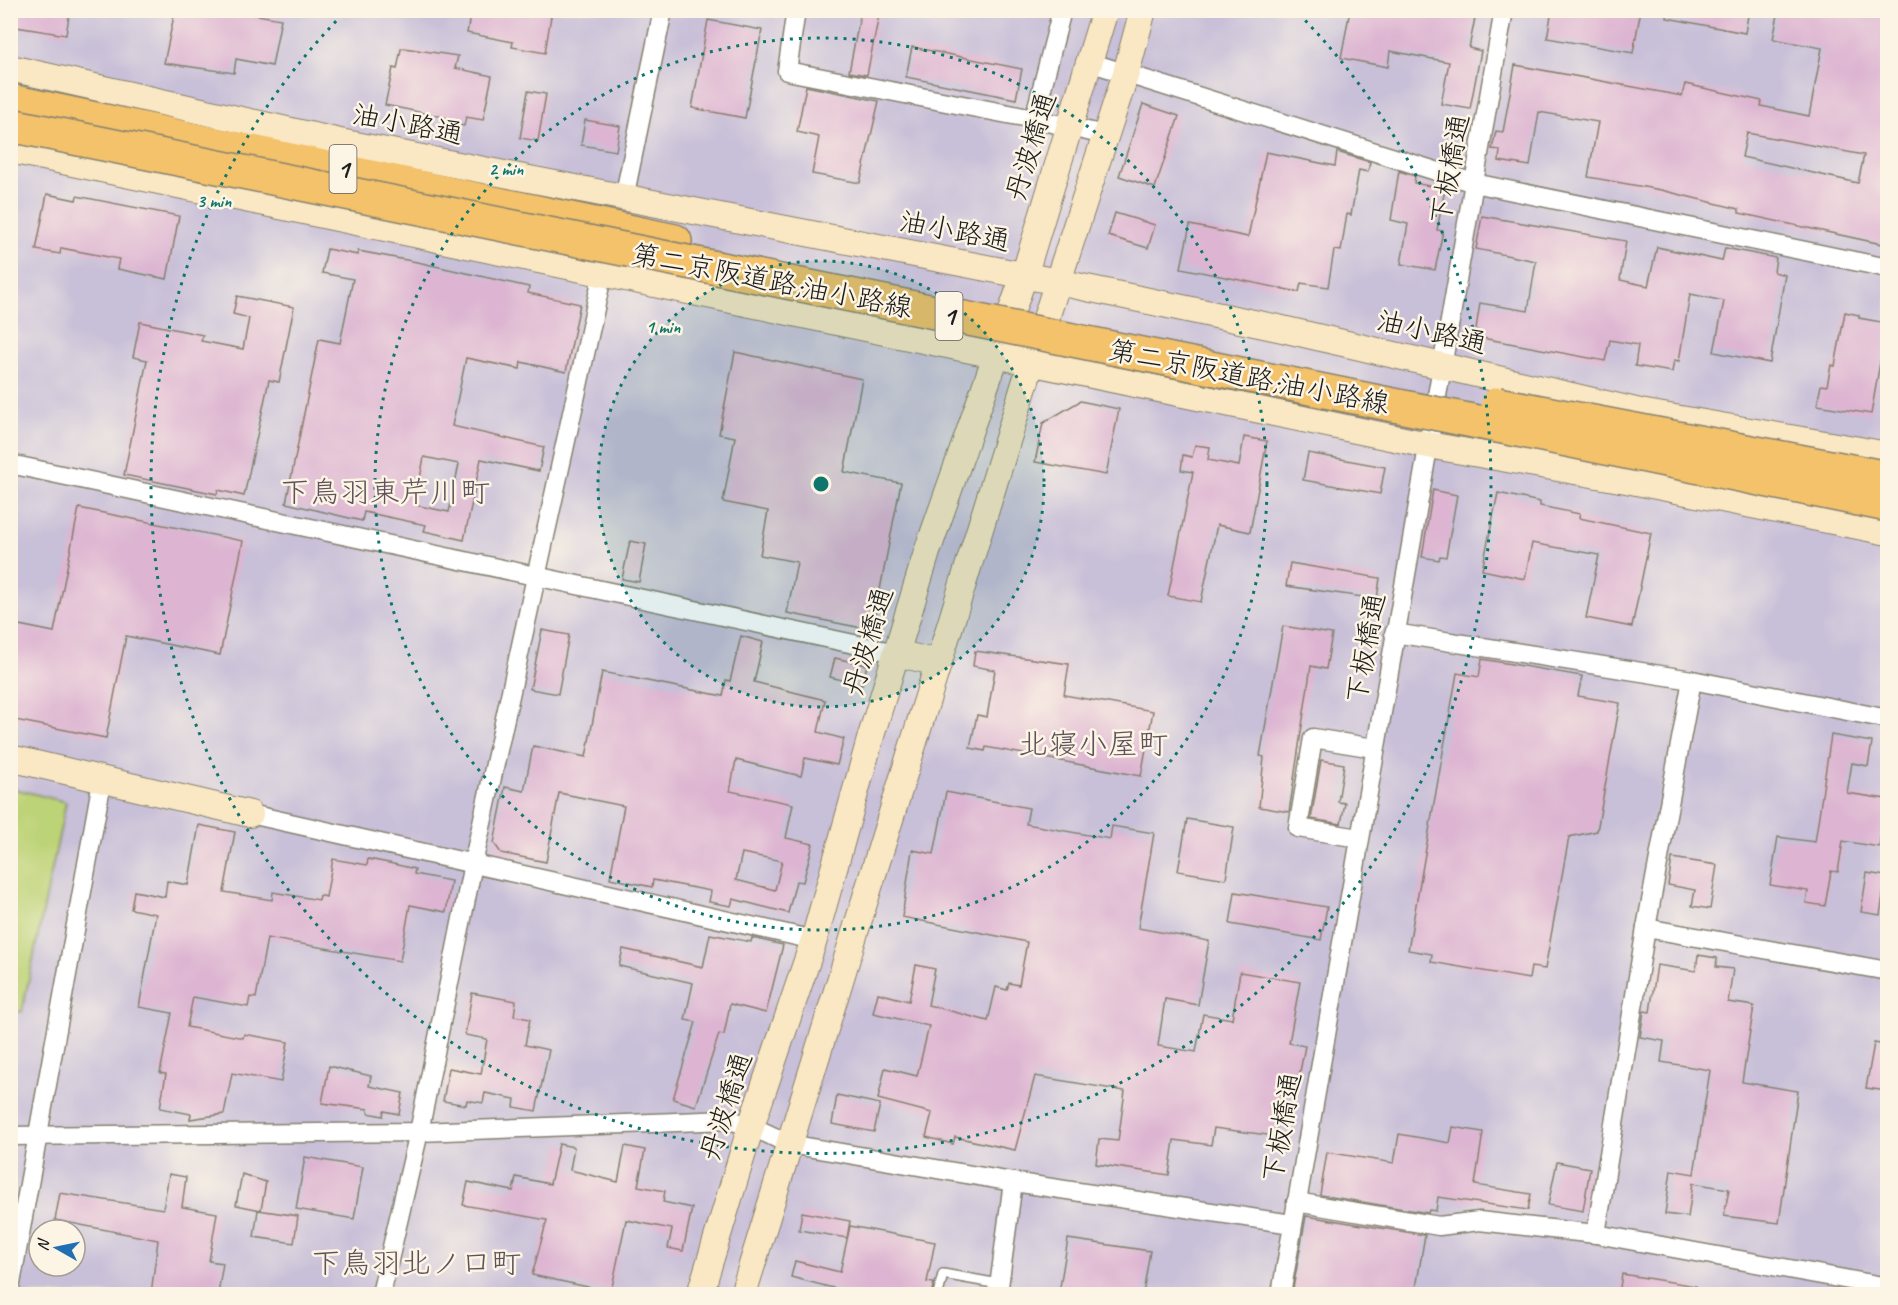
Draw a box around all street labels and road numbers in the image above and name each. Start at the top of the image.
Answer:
street label: 丹波橋通 [997,87,1064,205]
street label: 油小路通 [350,96,466,151]
street label: 下板橋通 [1423,111,1476,227]
road number: 1 [330,145,356,193]
street label: 油小路通 [897,203,1013,258]
street label: 第二京阪道路;油小路線 [628,236,915,325]
road number: 1 [936,292,962,340]
street label: 油小路通 [1373,302,1490,361]
street label: 第二京阪道路;油小路線 [1105,332,1392,421]
street label: 丹波橋通 [834,582,901,700]
street label: 下板橋通 [1339,590,1392,706]
street label: 丹波橋通 [692,1047,759,1165]
street label: 下板橋通 [1255,1069,1308,1185]

